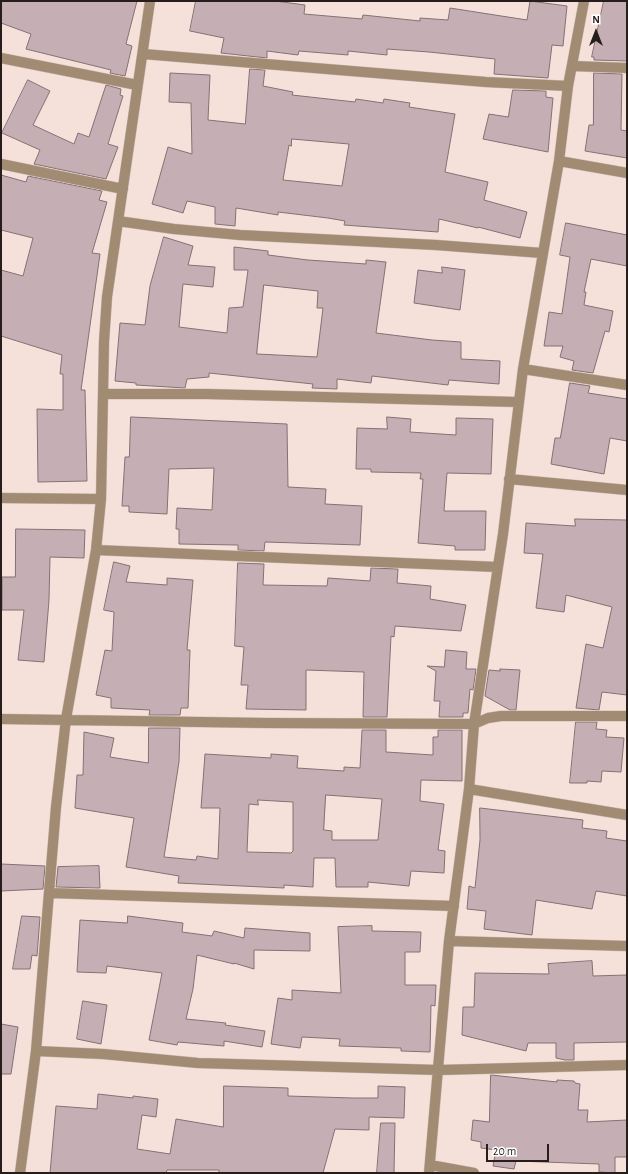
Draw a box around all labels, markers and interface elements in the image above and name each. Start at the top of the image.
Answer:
north arrow [576,12,616,52]
text: N [592,14,600,25]
scale bar [488,1136,551,1162]
text: 20 m [493,1145,516,1157]

